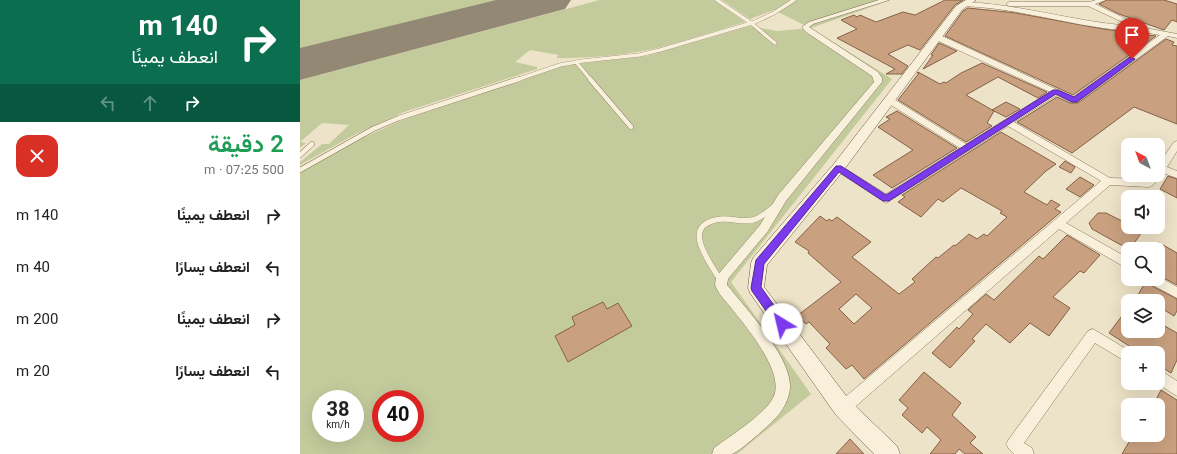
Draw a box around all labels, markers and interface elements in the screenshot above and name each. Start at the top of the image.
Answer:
text: 140 m [138,6,218,50]
icon: right [232,16,284,68]
pin [1115,18,1149,59]
icon: arrive [1121,24,1143,46]
text: انعطف يمينًا [131,45,218,73]
icon: left [97,92,119,114]
icon: ahead [139,92,161,114]
icon: right [181,92,203,114]
text: 2 دقيقة [208,127,284,165]
button: close [16,135,58,177]
north arrow [1121,138,1165,182]
map controls [1121,138,1165,442]
text: 500 m · 07:25 [204,161,284,181]
button: sound [1121,190,1165,234]
text: 140 m [16,205,58,228]
text: انعطف يمينًا [177,205,250,228]
icon: right [262,205,284,227]
button: search [1121,242,1165,286]
text: 40 m [16,257,50,280]
text: انعطف يسارًا [175,257,250,280]
icon: left [262,257,284,279]
button: layers [1121,294,1165,338]
position arrow [761,303,803,345]
text: 200 m [16,309,58,332]
text: انعطف يمينًا [177,309,250,332]
icon: right [262,309,284,331]
button: + [1121,346,1165,390]
text: 20 m [16,361,50,384]
text: انعطف يسارًا [175,361,250,384]
icon: left [262,361,284,383]
speed limit sign: 40 [372,390,424,442]
text: 38 [327,395,349,427]
button: − [1121,398,1165,442]
text: km/h [326,418,350,433]

